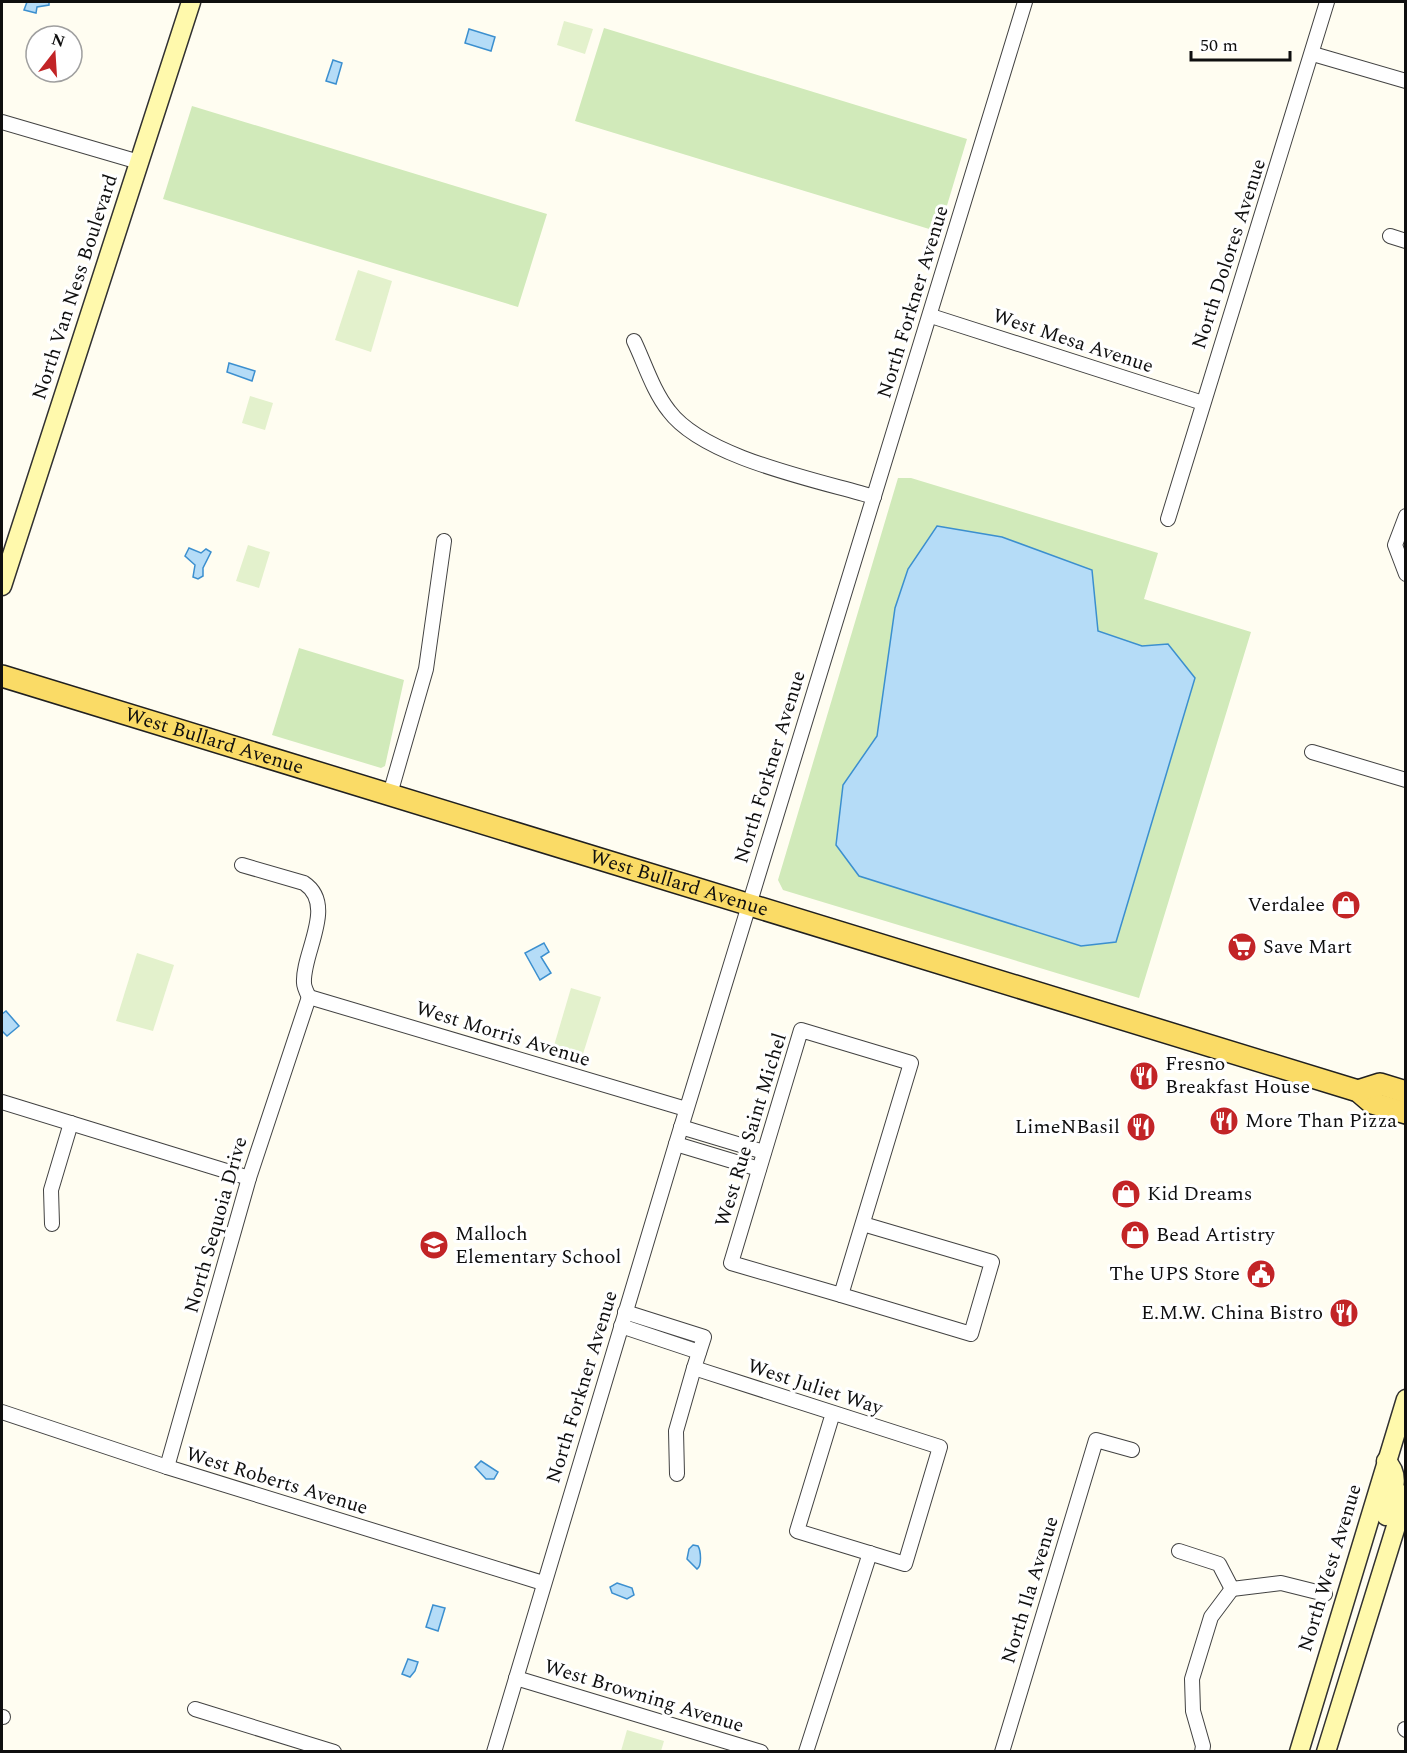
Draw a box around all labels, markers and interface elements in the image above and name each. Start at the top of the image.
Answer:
north arrow [24,24,84,84]
scale bar [1191,24,1290,62]
text: N [48,27,68,54]
text: 50 m [1200,32,1238,59]
street label: North Dolores Avenue [1184,155,1274,353]
street label: North Van Ness Boulevard [24,170,126,404]
street label: North Forkner Avenue [869,202,957,402]
street label: West Mesa Avenue [989,301,1157,381]
street label: North Forkner Avenue [726,667,814,867]
street label: West Bullard Avenue [121,699,307,782]
street label: West Bullard Avenue [586,842,772,925]
shop icon: Verdalee [1330,889,1362,921]
place label: Verdalee [1247,890,1325,920]
supermarket icon: Save Mart [1226,931,1258,963]
place label: Save Mart [1263,932,1352,962]
street label: West Morris Avenue [412,993,594,1075]
street label: West Rue Saint Michel [707,1029,795,1231]
place label: Fresno Breakfast House [1165,1049,1310,1102]
restaurant icon: Fresno Breakfast House [1128,1060,1160,1092]
restaurant icon: More Than Pizza [1208,1105,1240,1137]
place label: More Than Pizza [1245,1106,1397,1136]
restaurant icon: LimeNBasil [1125,1111,1157,1143]
place label: LimeNBasil [1015,1112,1120,1142]
street label: North Sequoia Drive [176,1133,256,1317]
shop icon: Kid Dreams [1110,1178,1142,1210]
place label: Kid Dreams [1147,1179,1252,1209]
place label: Malloch Elementary School [455,1219,621,1272]
shop icon: Bead Artistry [1119,1219,1151,1251]
place label: Bead Artistry [1156,1220,1276,1250]
school or university icon: Malloch Elementary School [418,1229,450,1261]
public building icon: The UPS Store [1245,1258,1277,1290]
place label: The UPS Store [1109,1259,1240,1289]
street label: North Forkner Avenue [538,1287,626,1487]
restaurant icon: E.M.W. China Bistro [1328,1297,1360,1329]
place label: E.M.W. China Bistro [1141,1298,1323,1328]
street label: West Juliet Way [743,1351,888,1423]
street label: West Roberts Avenue [182,1439,372,1523]
street label: North West Avenue [1290,1480,1370,1656]
street label: North Ila Avenue [993,1512,1067,1668]
street label: West Browning Avenue [540,1651,748,1741]

